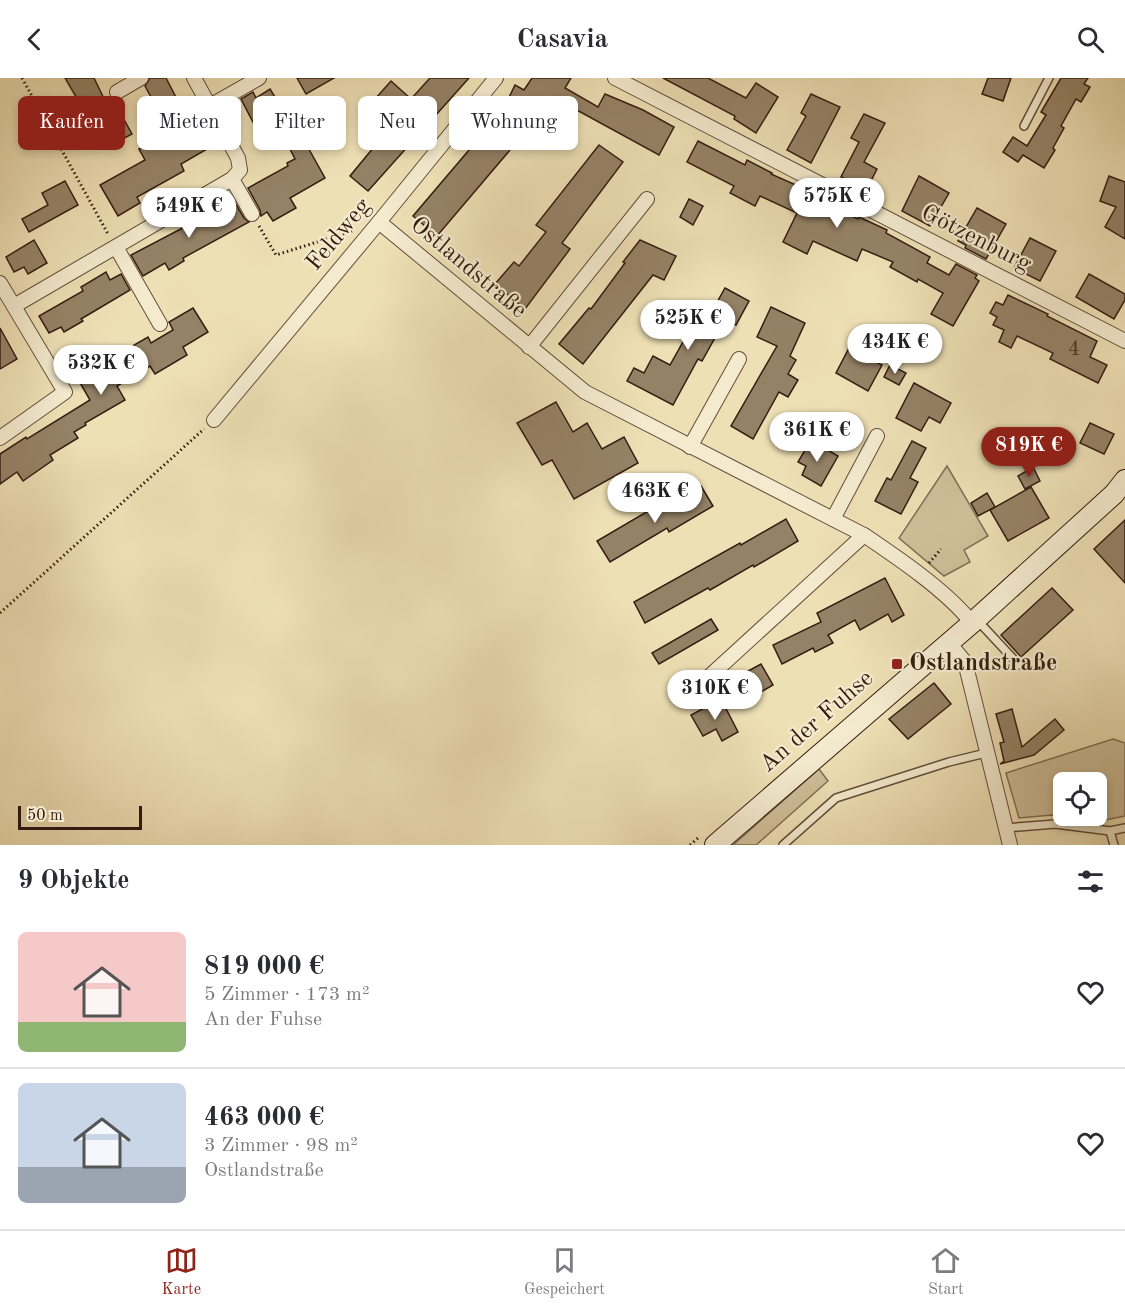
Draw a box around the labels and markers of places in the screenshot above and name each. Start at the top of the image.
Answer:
pin: 575K € [788,178,886,229]
pin: 549K € [140,188,238,239]
pin: 525K € [639,300,737,351]
pin: 434K € [846,324,944,375]
pin: 532K € [52,345,150,396]
pin: 361K € [768,412,866,463]
pin: 819K € [980,427,1078,478]
pin: 463K € [606,473,704,524]
place label: Ostlandstraße [909,652,1057,676]
marker: Ostlandstraße [890,657,904,671]
pin: 310K € [666,670,764,721]

